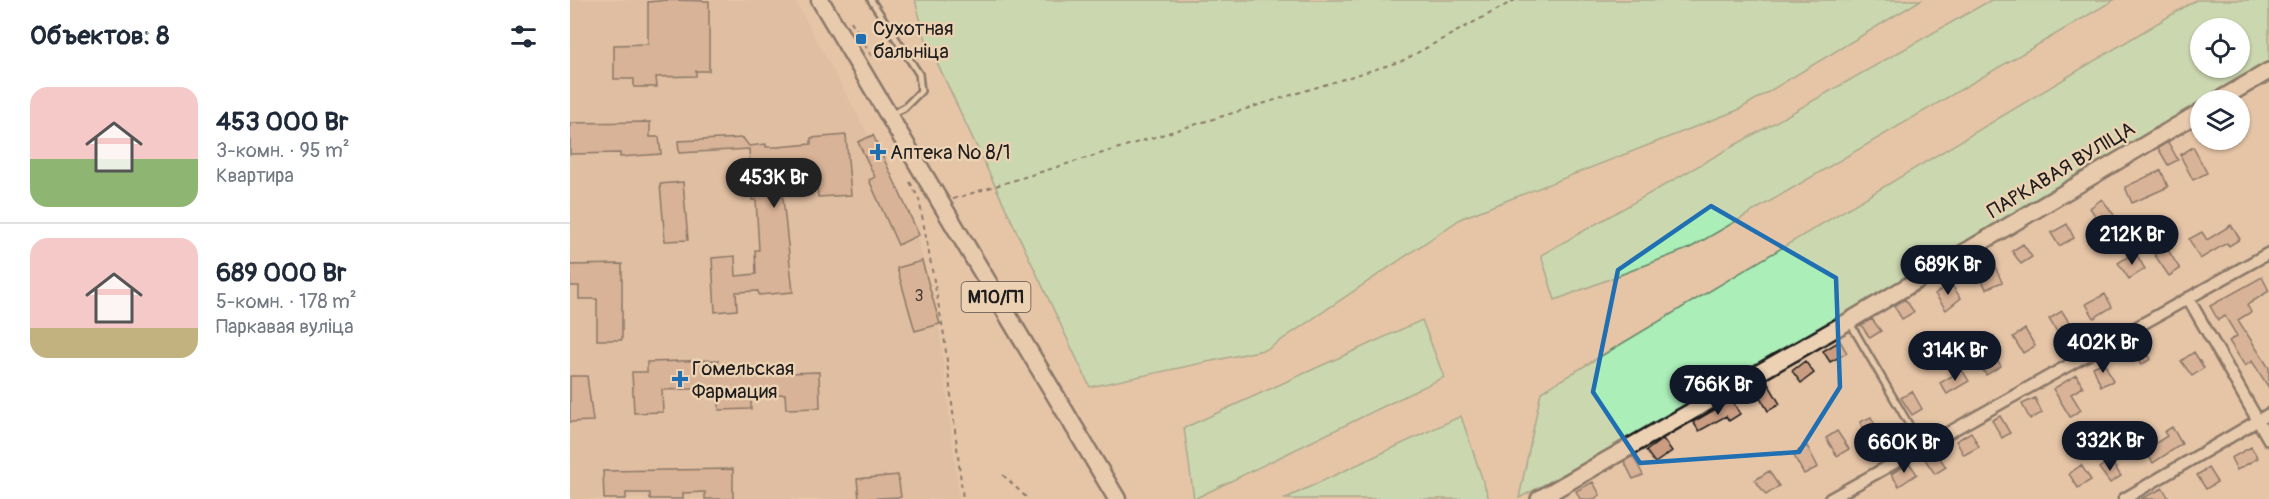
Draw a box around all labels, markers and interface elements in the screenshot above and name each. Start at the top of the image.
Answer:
place label: Сухотная бальніца [873,16,953,64]
map controls [2190,18,2250,150]
button: locate [2190,18,2250,78]
text: Объектов: 8 [30,20,169,52]
icon: filters [507,20,540,53]
marker: Сухотная бальніца [854,32,868,46]
button: layers [2190,90,2250,150]
text: 453 000 Br [216,106,348,138]
icon: home [78,111,150,183]
street label: ПАРКАВАЯ ВУЛІЦА [1983,116,2139,224]
text: 3-комн. · 95 m² [216,138,350,163]
place label: Аптека № 8/1 [890,140,1011,165]
marker: Аптека № 8/1 [871,145,885,159]
pin: 453K Br [719,158,829,209]
text: Квартира [216,163,294,188]
text: 453K Br [740,165,808,190]
pin: 212K Br [2077,215,2187,266]
text: 212K Br [2099,222,2165,247]
pin: 689K Br [1893,245,2003,296]
text: 689K Br [1915,252,1981,277]
text: 689 000 Br [216,257,346,289]
icon: home [78,262,150,334]
road number: М10/П1 [962,282,1030,312]
house number: 3 [915,286,924,306]
text: 5-комн. · 178 m² [216,289,357,314]
text: Паркавая вуліца [216,314,354,339]
pin: 402K Br [2048,323,2158,374]
text: 402K Br [2067,330,2139,355]
pin: 314K Br [1900,331,2010,382]
text: 314K Br [1922,338,1988,363]
place label: Гомельская Фармация [692,356,794,404]
pin: 766K Br [1663,365,1773,416]
marker: Гомельская Фармация [673,372,687,386]
text: 766K Br [1684,372,1752,397]
pin: 332K Br [2055,421,2165,472]
pin: 660K Br [1849,423,1959,474]
text: 332K Br [2076,428,2144,453]
text: 660K Br [1868,430,1940,455]

